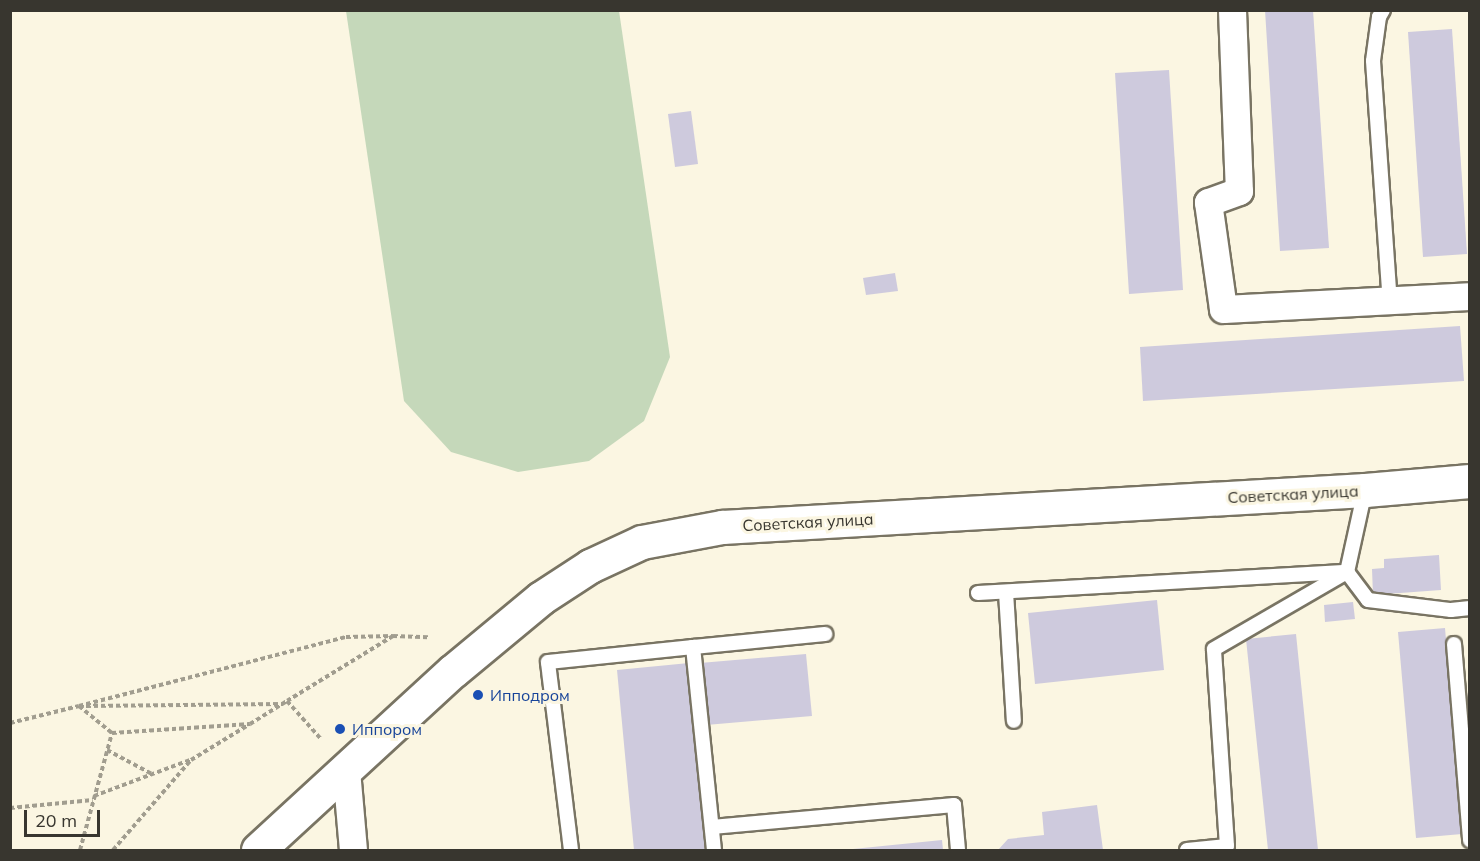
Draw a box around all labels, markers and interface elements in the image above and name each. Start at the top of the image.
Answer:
street label: Советская улица [1227,481,1359,507]
street label: Советская улица [742,509,874,535]
place label: Ипподром [490,685,570,705]
marker: Ипподром [471,688,485,702]
place label: Иппором [352,719,422,739]
marker: Иппором [333,722,347,736]
scale bar [27,798,104,836]
text: 20 m [35,809,77,832]

